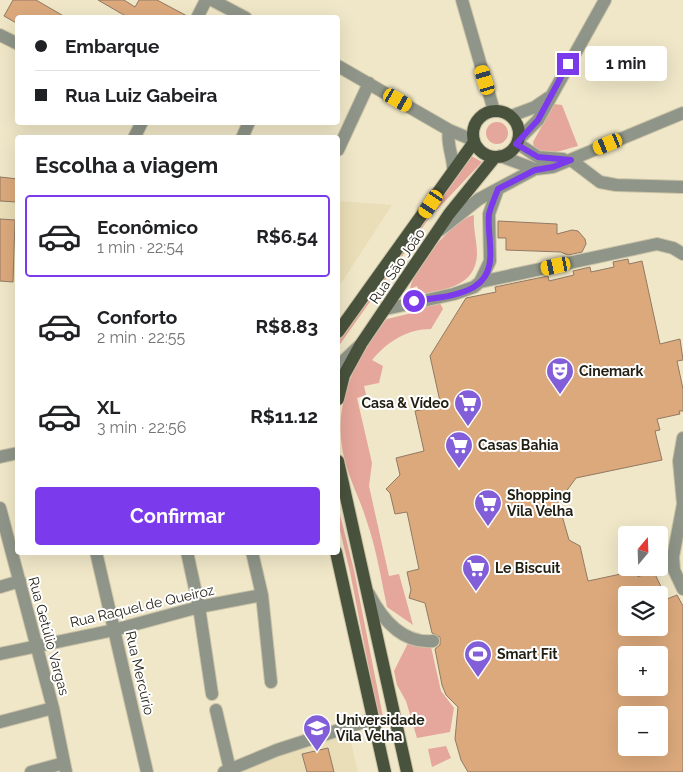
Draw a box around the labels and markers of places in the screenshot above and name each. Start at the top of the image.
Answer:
theatre icon: Cinemark [545,356,575,395]
place label: Cinemark [579,363,644,379]
supermarket icon: Casa & Vídeo [453,388,483,427]
place label: Casa & Vídeo [361,395,450,411]
supermarket icon: Casas Bahia [444,430,474,469]
place label: Casas Bahia [478,437,559,453]
place label: Shopping Vila Velha [507,487,573,519]
supermarket icon: Shopping Vila Velha [473,488,503,527]
supermarket icon: Le Biscuit [461,553,491,592]
place label: Le Biscuit [495,560,561,576]
sports icon: Smart Fit [463,639,493,678]
place label: Smart Fit [497,646,558,662]
place label: Universidade Vila Velha [336,712,425,744]
school or university icon: Universidade Vila Velha [302,713,332,752]

